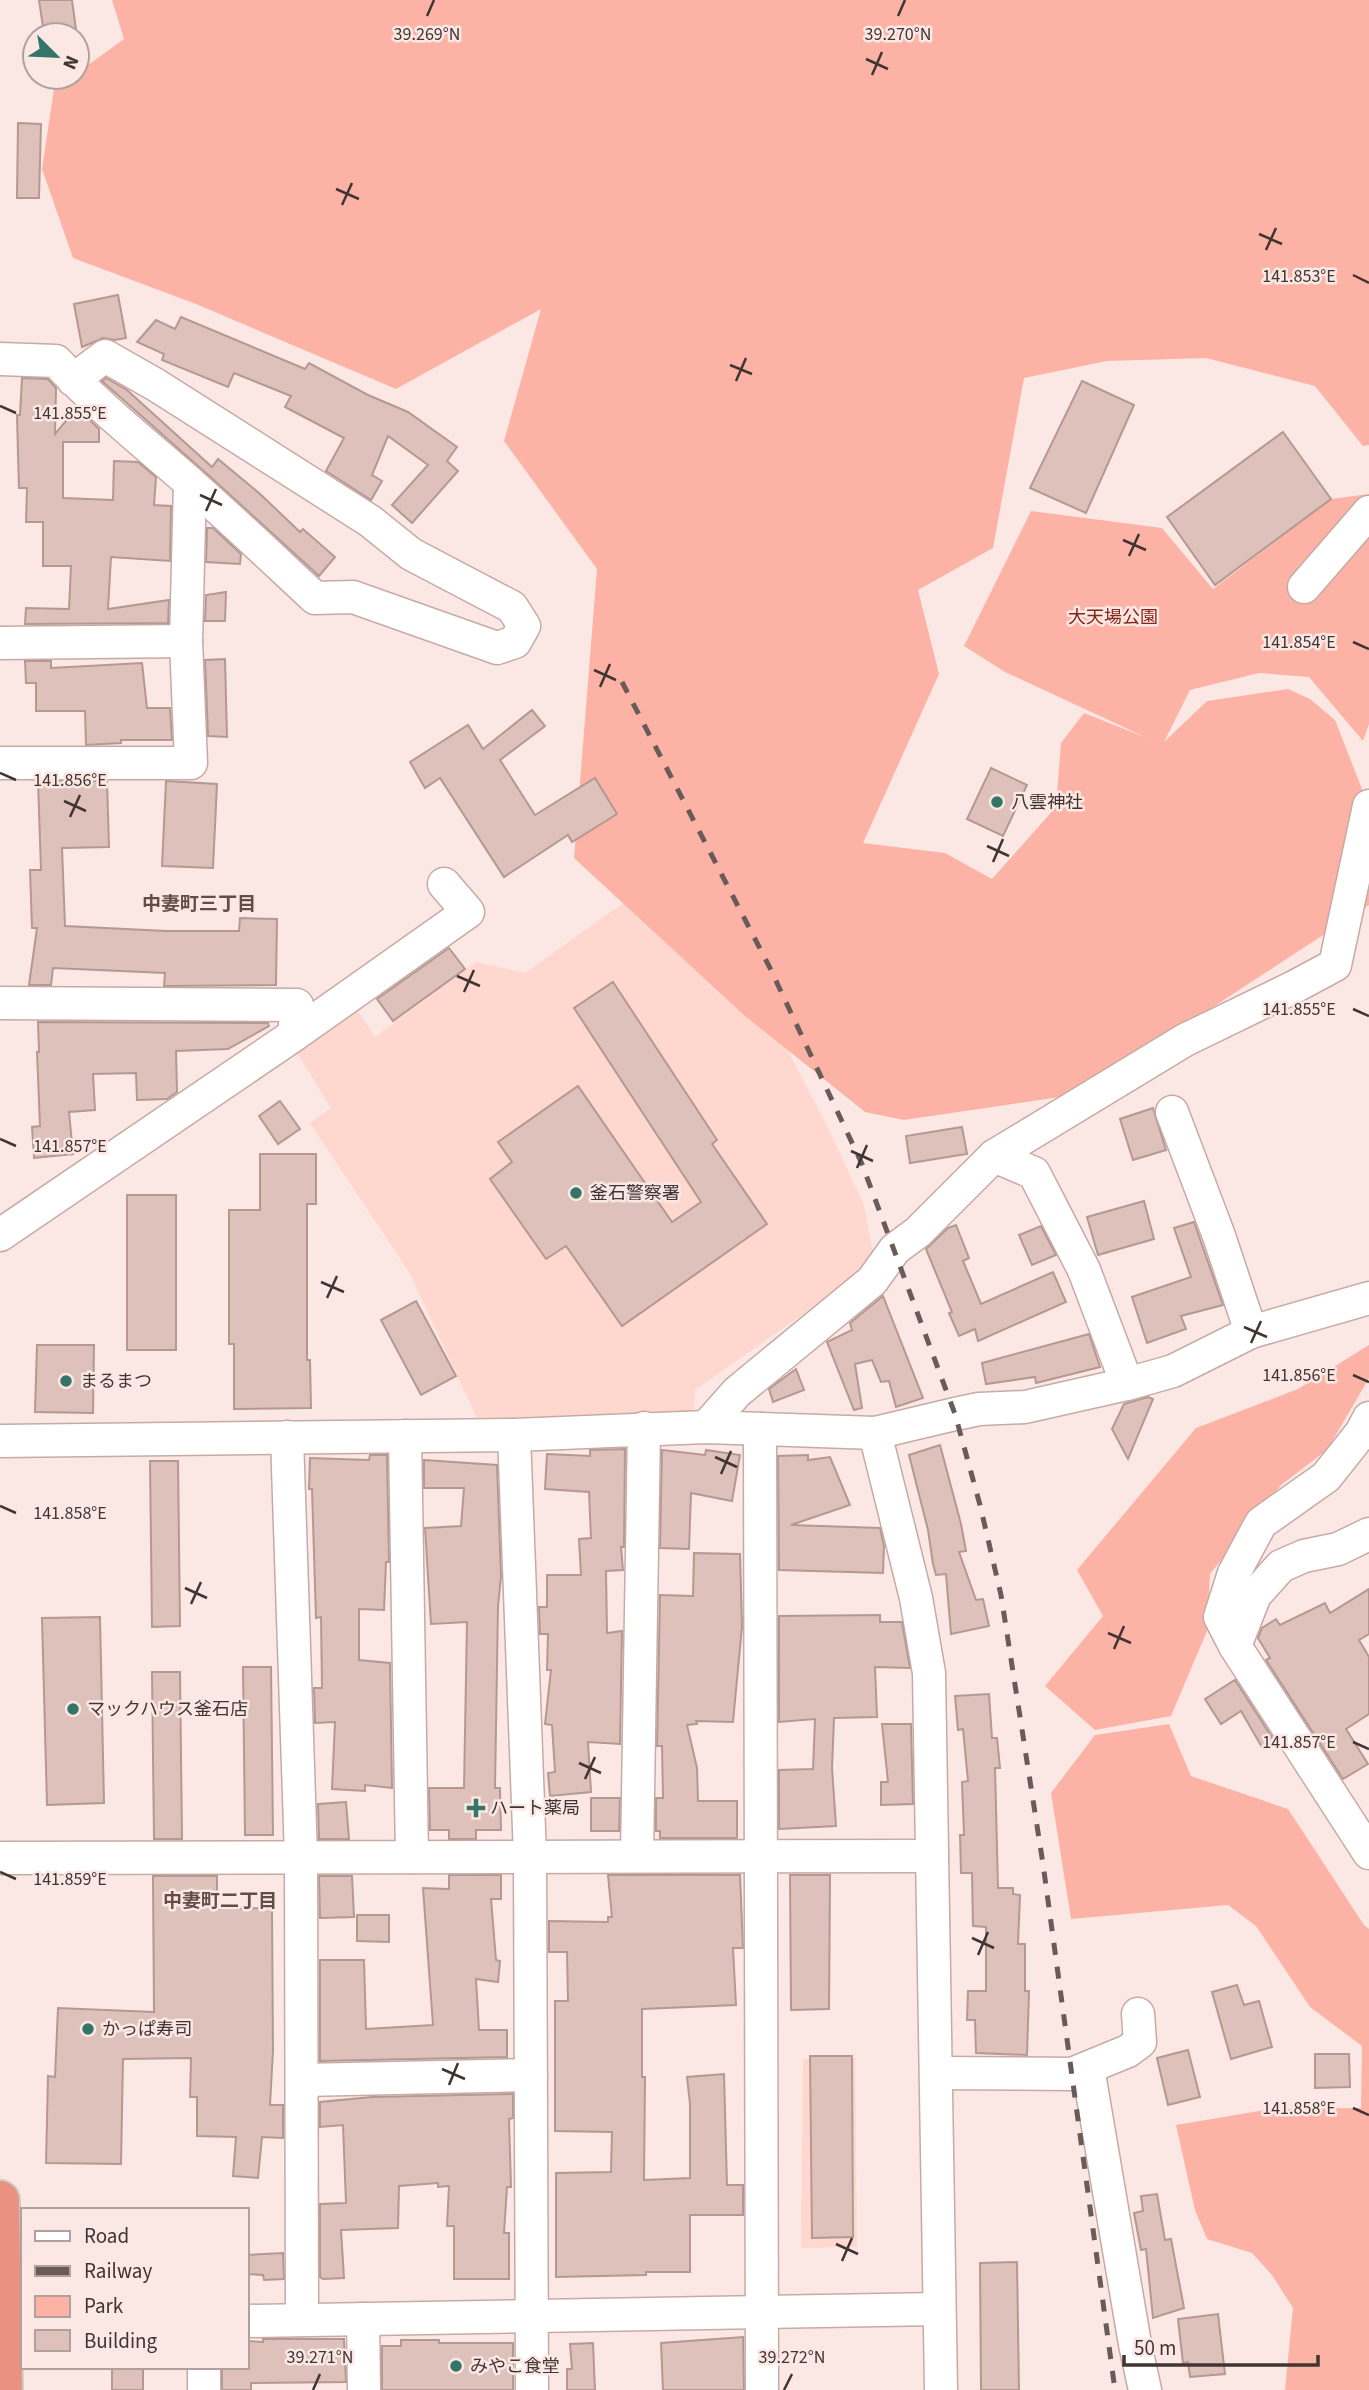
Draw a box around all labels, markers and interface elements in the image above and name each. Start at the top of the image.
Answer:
north arrow [21,21,91,91]
text: 39.269°N [394,22,460,47]
text: 39.270°N [865,22,931,47]
text: N [55,51,85,74]
text: 141.853°E [1262,264,1336,289]
text: 141.855°E [33,401,107,426]
park label: 大天場公園 [1068,605,1158,630]
text: 141.854°E [1262,630,1336,655]
text: 141.856°E [33,768,107,793]
place label: 八雲神社 [1011,790,1083,815]
marker: 八雲神社 [989,794,1005,810]
district label: 中妻町三丁目 [142,891,256,918]
text: 141.855°E [1262,997,1336,1022]
text: 141.857°E [33,1134,107,1159]
place label: 釜石警察署 [590,1181,680,1206]
marker: 釜石警察署 [568,1185,584,1201]
text: 141.856°E [1262,1363,1336,1388]
place label: まるまつ [80,1369,152,1394]
marker: まるまつ [58,1373,74,1389]
text: 141.858°E [33,1501,107,1526]
place label: マックハウス釜石店 [87,1697,248,1722]
marker: マックハウス釜石店 [65,1701,81,1717]
text: 141.857°E [1262,1730,1336,1755]
place label: ハート薬局 [490,1796,580,1821]
marker: ハート薬局 [468,1800,484,1816]
text: 141.859°E [33,1867,107,1892]
district label: 中妻町二丁目 [163,1888,277,1915]
place label: かっぱ寿司 [102,2017,192,2042]
marker: かっぱ寿司 [80,2021,96,2037]
text: 141.858°E [1262,2096,1336,2121]
legend [21,2208,248,2369]
text: Road [84,2221,129,2251]
text: Railway [84,2256,152,2286]
text: Park [84,2291,124,2321]
scale bar [1124,2324,1318,2368]
text: Building [84,2326,158,2356]
text: 50 m [1134,2333,1176,2363]
text: 39.271°N [287,2345,353,2370]
text: 39.272°N [759,2345,825,2370]
place label: みやこ食堂 [470,2354,560,2379]
marker: みやこ食堂 [448,2358,464,2374]

